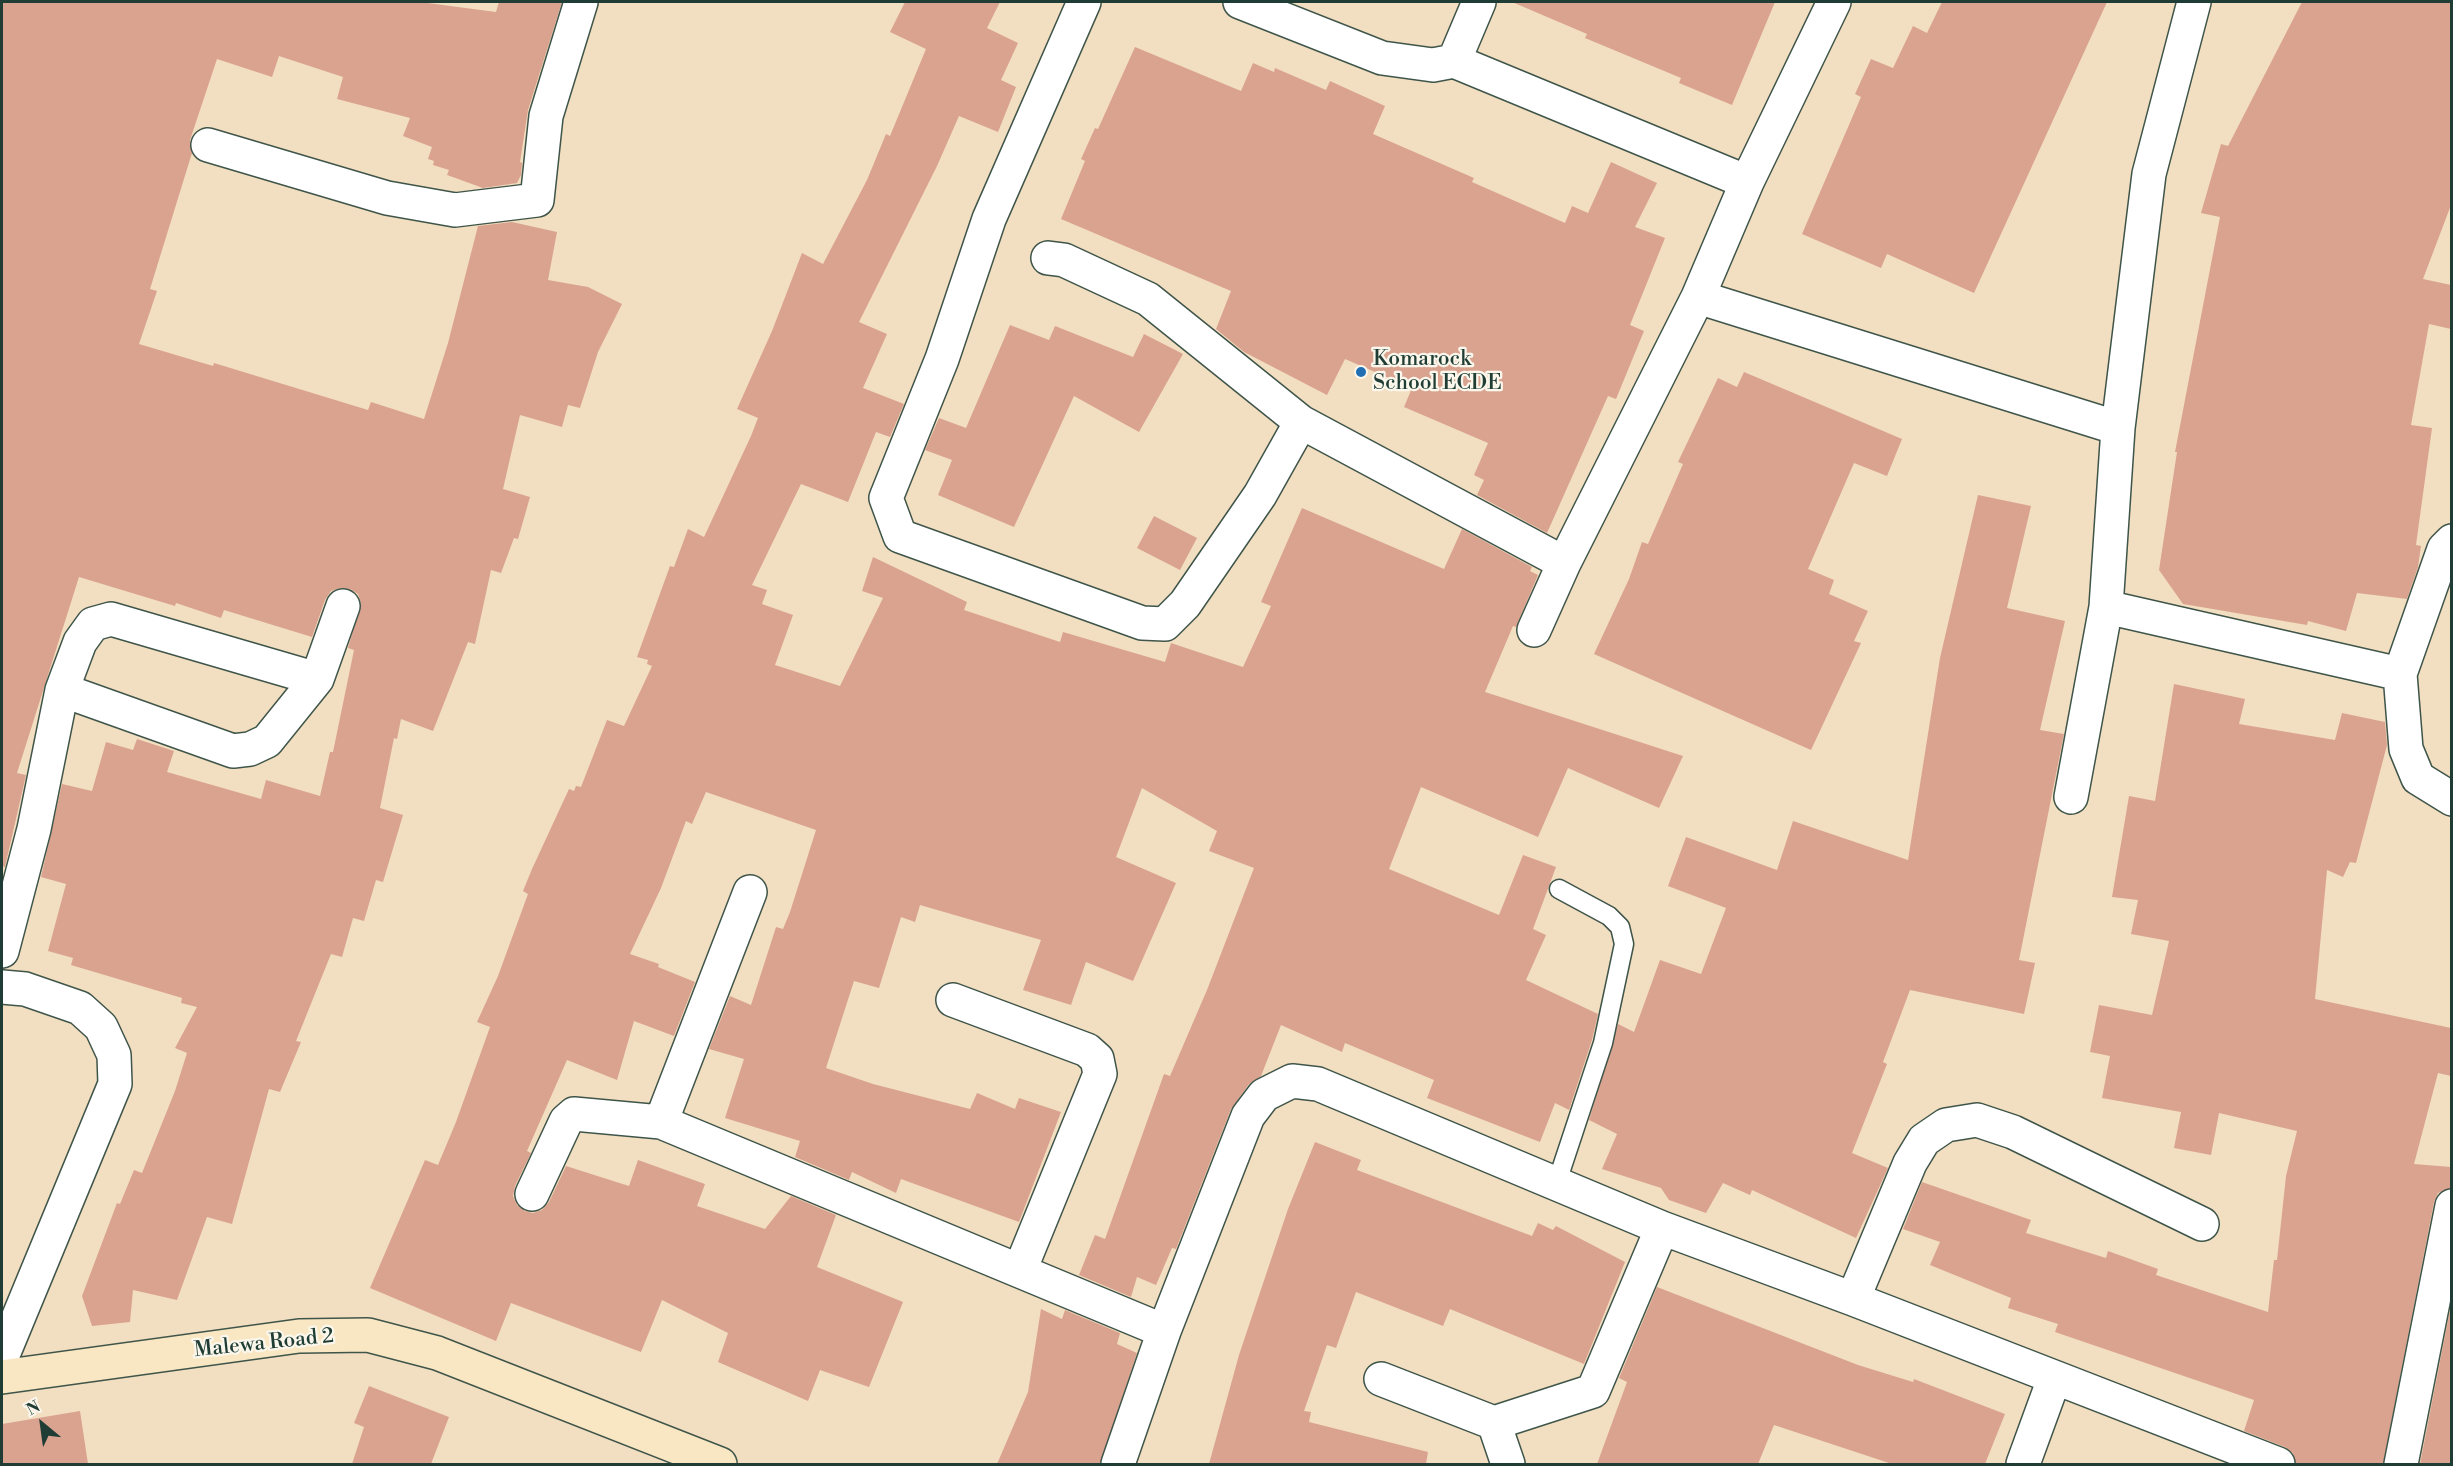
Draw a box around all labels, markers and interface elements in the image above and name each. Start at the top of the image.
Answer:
place label: Komarock School ECDE [1373,347,1502,397]
marker: Komarock School ECDE [1354,365,1368,379]
street label: Malewa Road 2 [193,1324,335,1364]
north arrow [12,1394,72,1454]
text: N [23,1396,44,1420]

